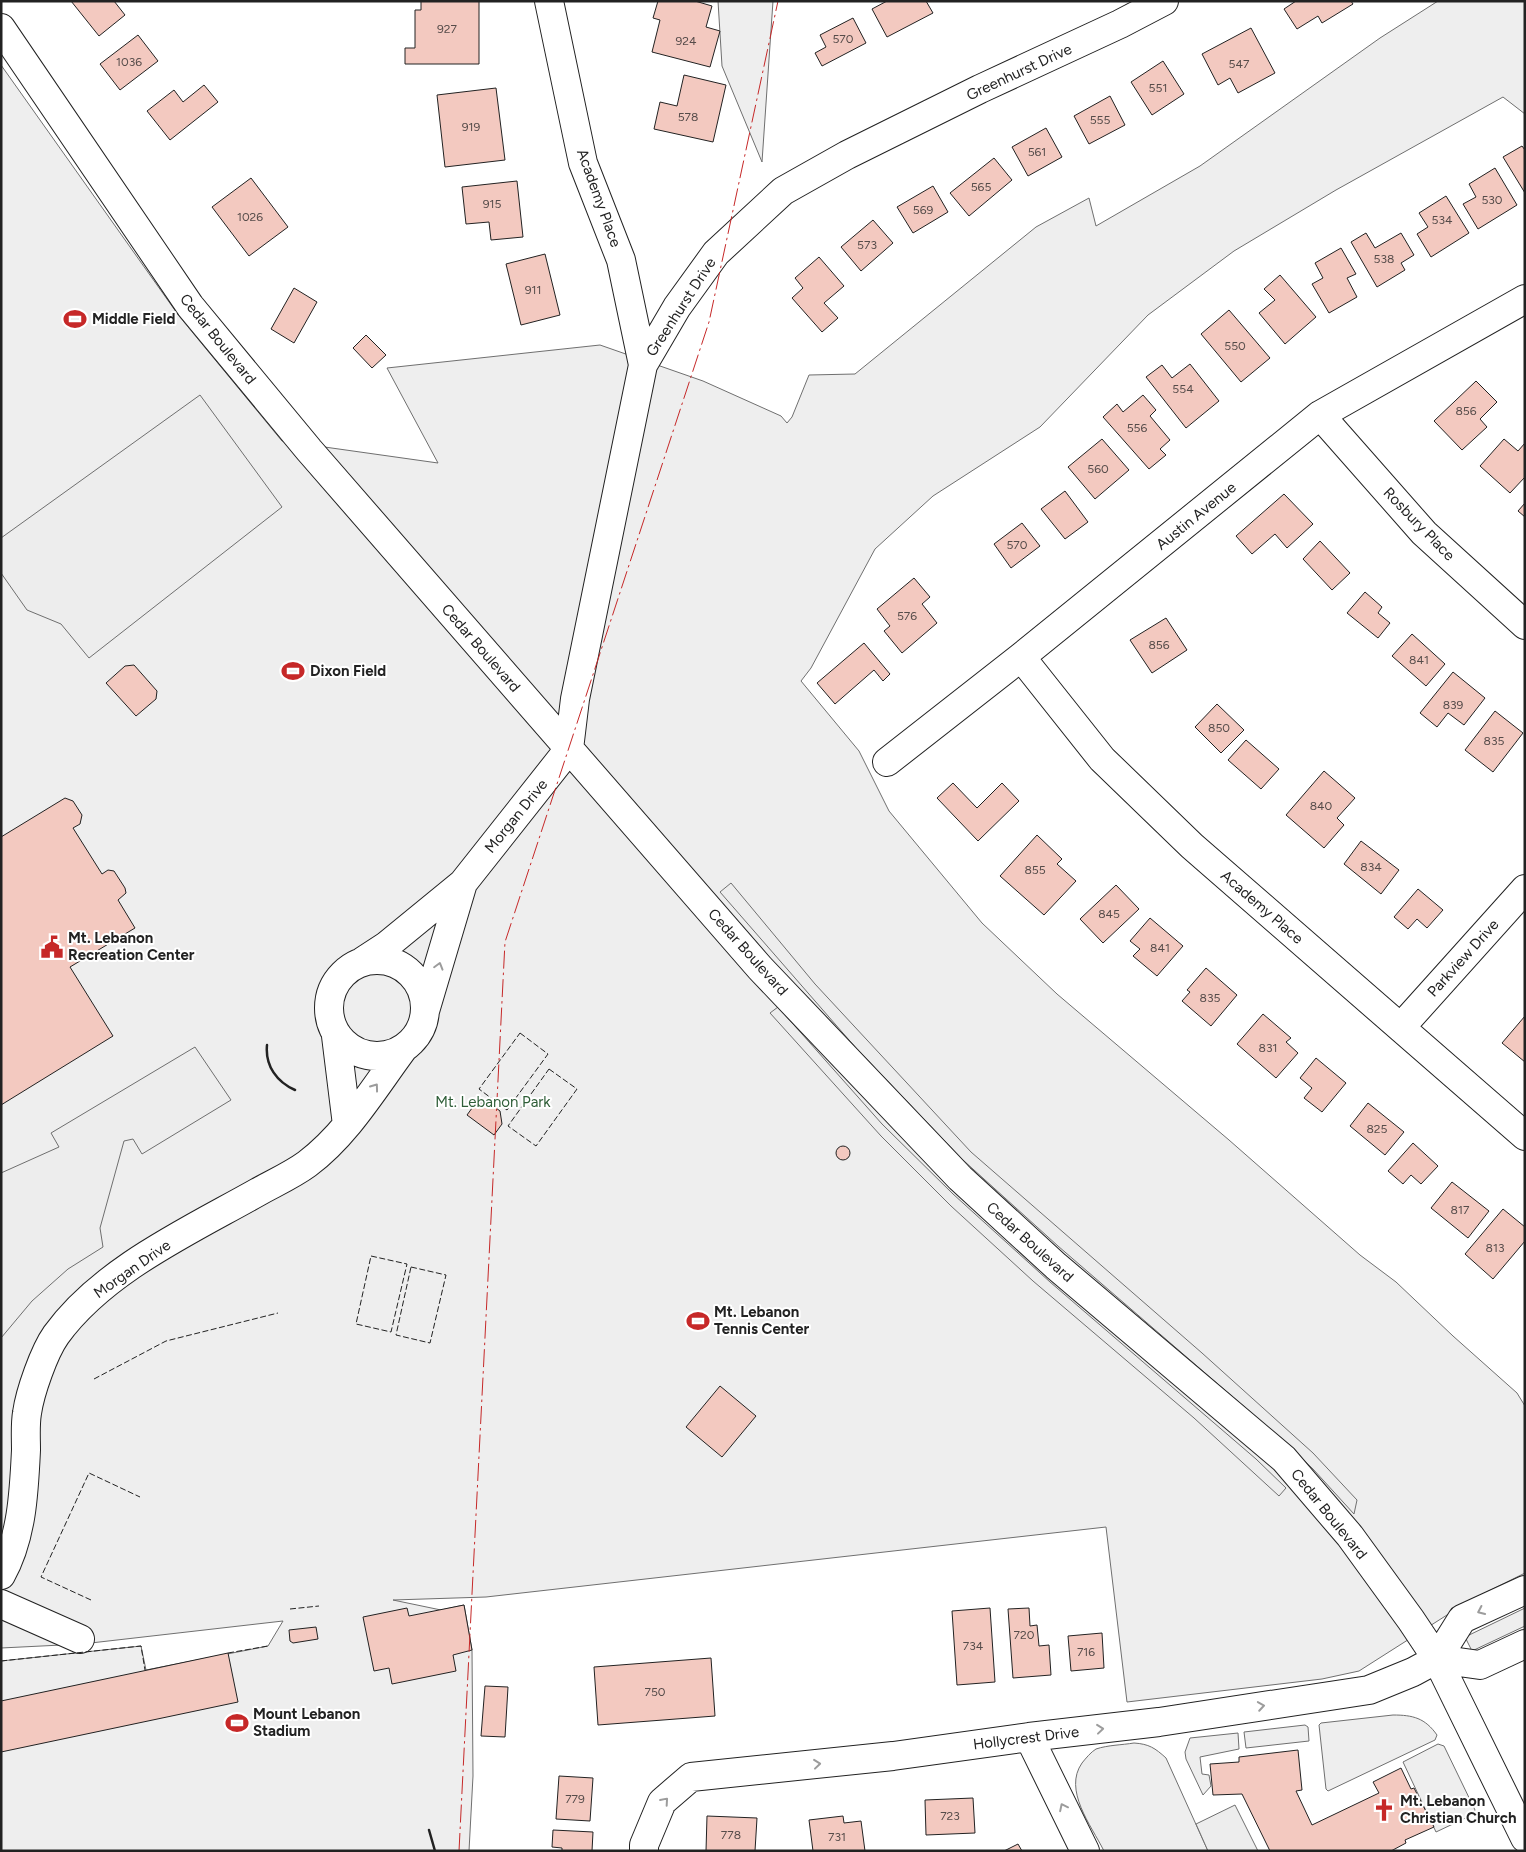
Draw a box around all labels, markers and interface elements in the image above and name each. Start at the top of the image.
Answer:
house number: 927 [437,22,458,36]
house number: 570 [832,32,854,46]
house number: 924 [676,34,697,48]
street label: Greenhurst Drive [963,40,1075,104]
house number: 1036 [116,55,142,69]
house number: 547 [1229,57,1250,71]
house number: 551 [1149,81,1167,95]
house number: 578 [678,110,698,124]
house number: 555 [1090,113,1110,127]
house number: 919 [462,120,480,134]
house number: 561 [1028,145,1046,159]
street label: Academy Place [573,147,625,249]
house number: 565 [971,180,991,194]
house number: 530 [1481,193,1503,207]
house number: 915 [483,197,501,211]
house number: 569 [913,203,933,217]
house number: 1026 [237,210,263,224]
house number: 534 [1432,213,1453,227]
house number: 573 [857,238,877,252]
house number: 538 [1374,252,1394,266]
street label: Greenhurst Drive [642,254,720,360]
house number: 911 [525,283,541,297]
street label: Cedar Boulevard [176,290,260,388]
sports icon: Middle Field [62,306,88,332]
place label: Middle Field [92,310,175,328]
house number: 550 [1224,339,1246,353]
house number: 554 [1172,382,1194,396]
house number: 856 [1455,404,1477,418]
house number: 556 [1127,421,1148,435]
house number: 560 [1087,462,1109,476]
street label: Austin Avenue [1152,478,1240,554]
street label: Rosbury Place [1380,484,1458,564]
house number: 570 [1006,538,1028,552]
street label: Cedar Boulevard [438,600,524,696]
house number: 576 [897,609,917,623]
house number: 856 [1148,638,1170,652]
house number: 841 [1409,653,1429,667]
sports icon: Dixon Field [280,658,306,684]
place label: Dixon Field [310,662,386,680]
house number: 839 [1443,698,1464,712]
house number: 850 [1208,721,1230,735]
house number: 835 [1484,734,1504,748]
street label: Morgan Drive [481,775,551,857]
house number: 840 [1310,799,1333,813]
house number: 834 [1360,860,1382,874]
house number: 855 [1024,863,1046,877]
street label: Academy Place [1217,866,1307,948]
street label: Cedar Boulevard [704,905,792,999]
house number: 845 [1098,907,1120,921]
street label: Parkview Drive [1424,916,1502,1000]
place label: Mt. Lebanon Recreation Center [68,929,195,964]
public building icon: Mt. Lebanon Recreation Center [39,934,65,960]
house number: 841 [1150,941,1170,955]
one-way arrow [433,962,443,970]
house number: 835 [1200,991,1220,1005]
house number: 831 [1259,1041,1277,1055]
one-way arrow [369,1083,378,1093]
park label: Mt. Lebanon Park [435,1093,551,1111]
house number: 825 [1367,1122,1388,1136]
street label: Cedar Boulevard [983,1198,1077,1286]
house number: 817 [1451,1203,1470,1217]
street label: Morgan Drive [90,1236,174,1302]
house number: 813 [1486,1241,1504,1255]
place label: Mt. Lebanon Tennis Center [714,1303,810,1338]
sports icon: Mt. Lebanon Tennis Center [685,1308,711,1334]
street label: Cedar Boulevard [1287,1465,1371,1563]
one-way arrow [1477,1604,1486,1615]
house number: 720 [1014,1628,1035,1642]
house number: 734 [963,1639,984,1653]
house number: 716 [1077,1645,1095,1659]
house number: 750 [644,1685,666,1699]
one-way arrow [1256,1702,1265,1712]
place label: Mount Lebanon Stadium [253,1705,360,1740]
sports icon: Mount Lebanon Stadium [224,1710,250,1736]
street label: Hollycrest Drive [972,1723,1080,1753]
one-way arrow [1096,1724,1104,1735]
one-way arrow [813,1759,821,1770]
house number: 779 [565,1792,585,1806]
place label: Mt. Lebanon Christian Church [1400,1792,1516,1827]
church icon: Mt. Lebanon Christian Church [1371,1797,1397,1823]
one-way arrow [659,1798,668,1807]
one-way arrow [1059,1803,1070,1812]
house number: 723 [940,1809,960,1823]
house number: 778 [721,1828,741,1842]
house number: 731 [828,1830,846,1844]

